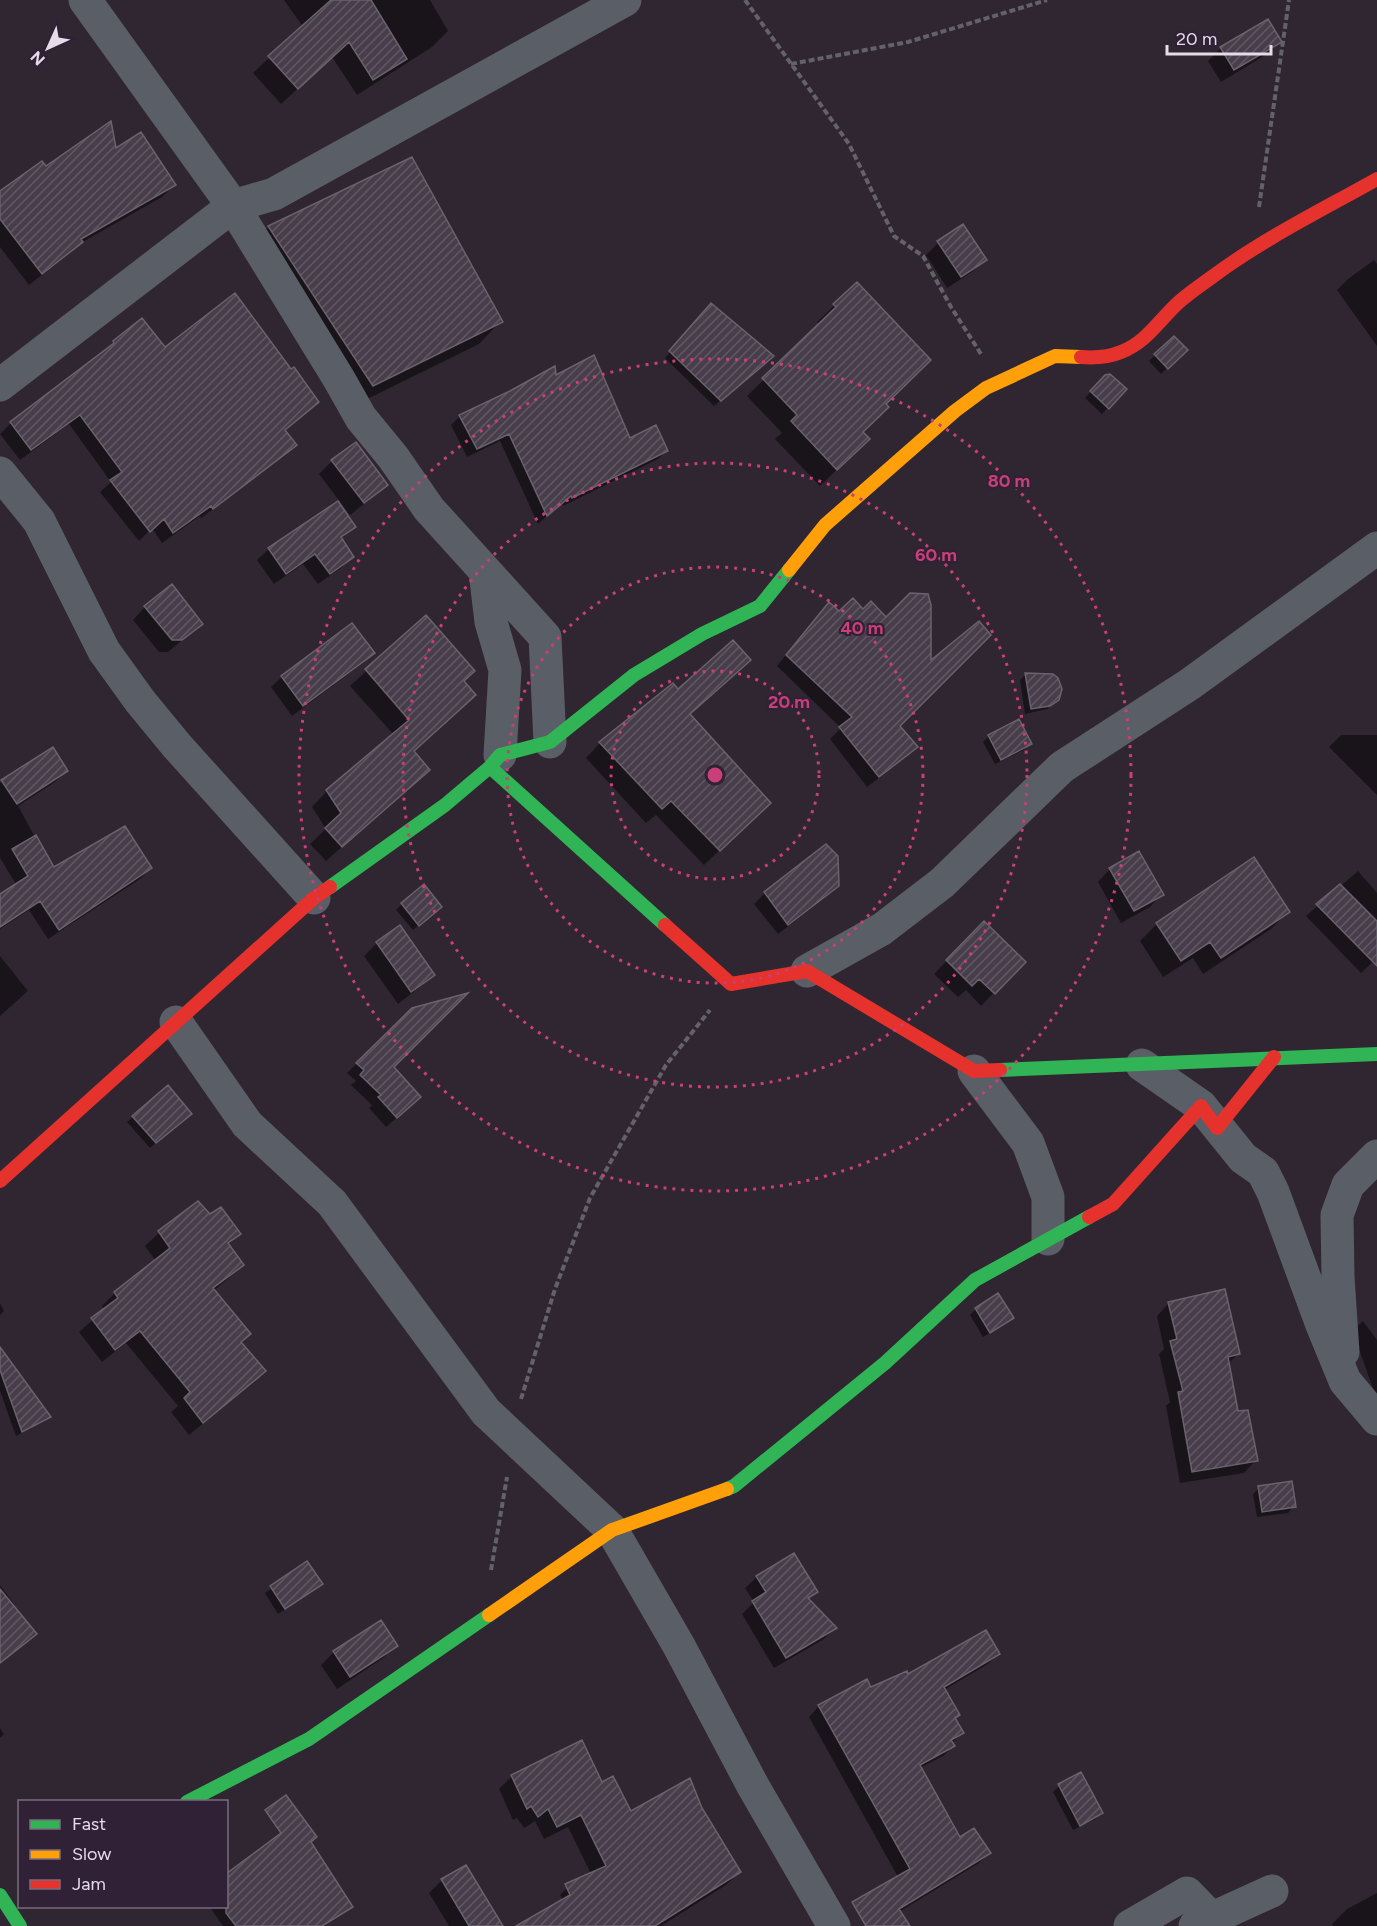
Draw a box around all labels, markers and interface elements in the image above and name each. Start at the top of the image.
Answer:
north arrow [18,18,78,78]
scale bar [1167,18,1270,56]
text: 20 m [1176,28,1217,50]
text: N [27,47,49,69]
text: 80 m [988,470,1030,492]
text: 60 m [915,544,957,566]
text: 40 m [840,617,884,639]
text: 20 m [768,691,810,713]
centre of rings [705,765,725,785]
legend [18,1800,228,1908]
text: Fast [72,1813,106,1835]
text: Slow [72,1843,111,1865]
text: Jam [72,1873,106,1895]

